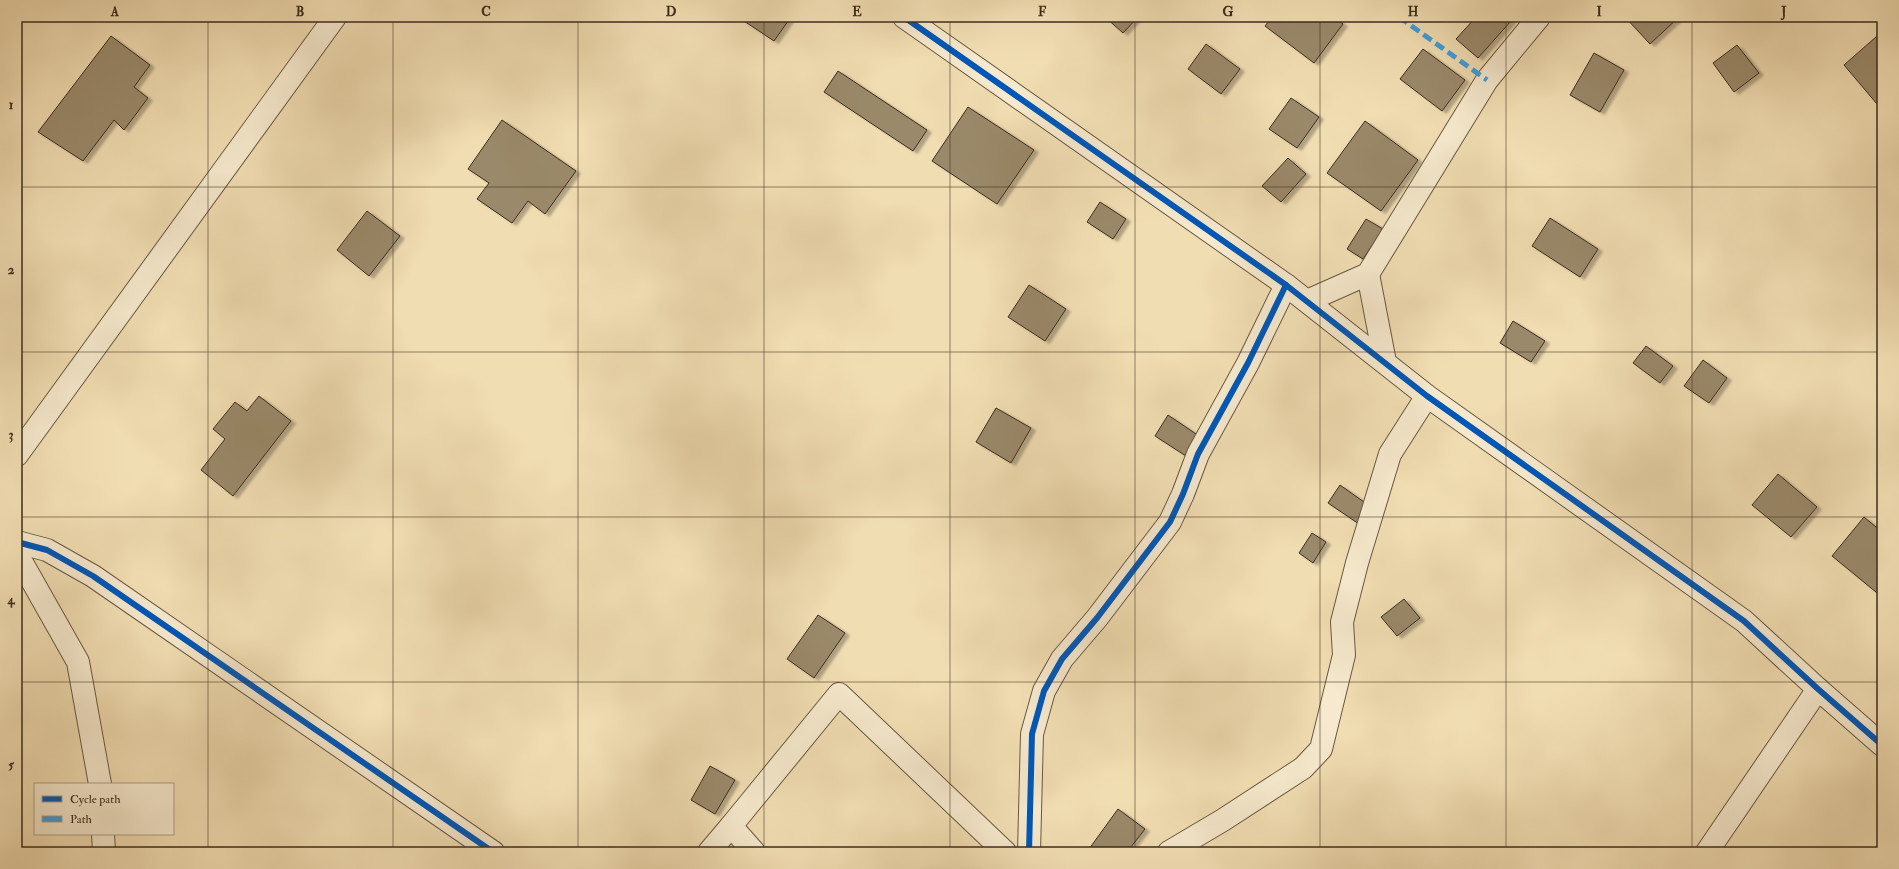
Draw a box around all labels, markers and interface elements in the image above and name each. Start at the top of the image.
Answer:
text: A [110,4,120,20]
text: B [296,4,304,20]
text: C [481,4,491,20]
text: D [666,4,677,20]
text: E [852,4,862,20]
text: F [1038,4,1047,20]
text: G [1223,4,1234,20]
text: H [1408,4,1419,20]
text: I [1596,4,1602,20]
text: J [1780,4,1787,21]
text: 1 [9,97,14,113]
text: 2 [8,262,15,278]
text: 3 [9,427,14,443]
text: 4 [6,592,15,608]
text: 5 [8,757,14,773]
legend [34,783,174,835]
text: Cycle path [70,792,121,807]
text: Path [70,812,93,827]

